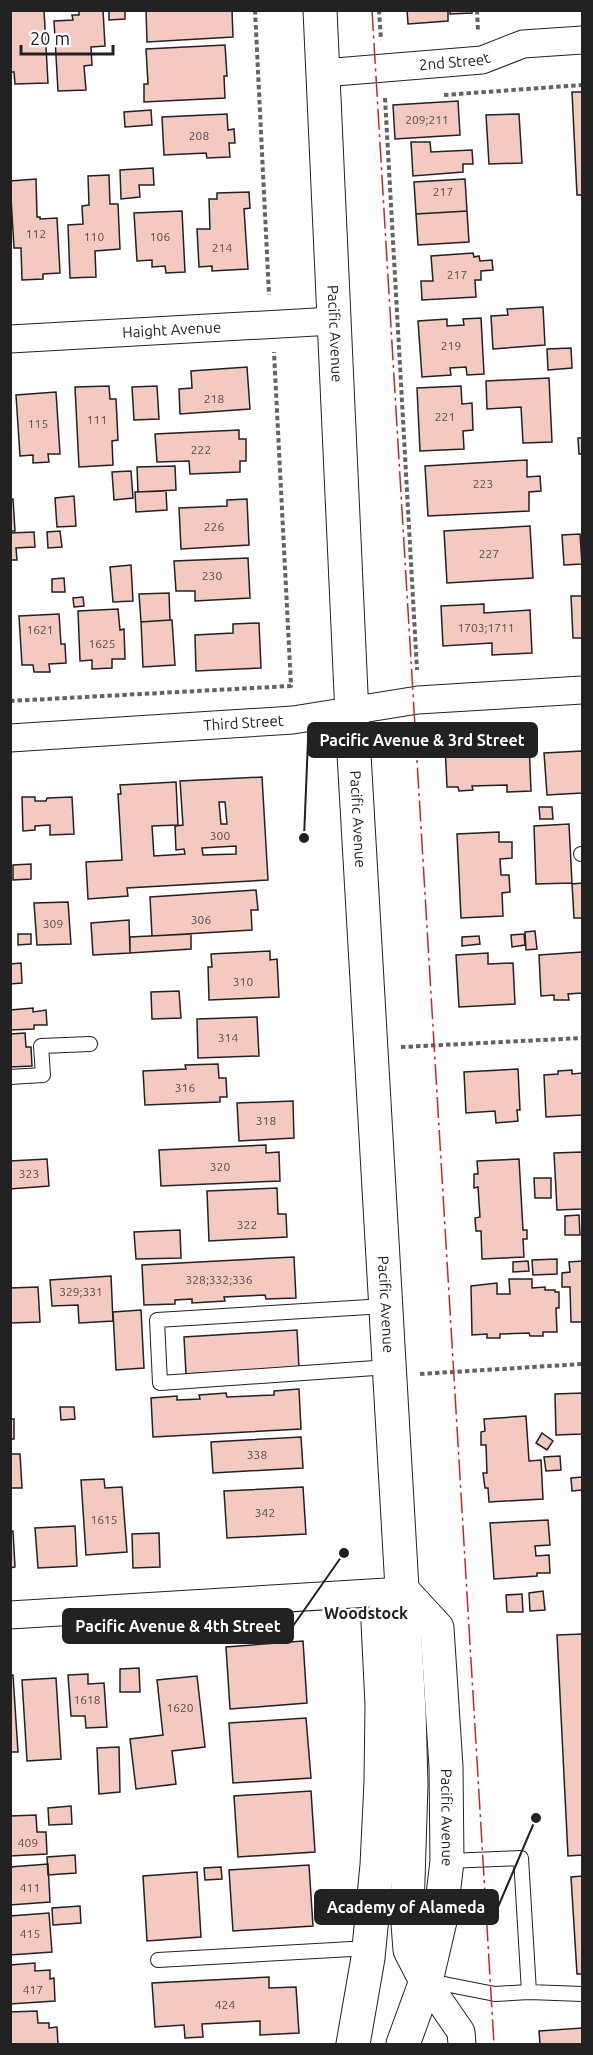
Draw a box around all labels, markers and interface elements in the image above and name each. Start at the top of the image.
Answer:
scale bar [21,18,112,56]
text: 20 m [30,28,70,48]
street label: 2nd Street [418,49,493,73]
house number: 209;211 [405,113,449,126]
house number: 208 [189,129,209,142]
house number: 217 [433,185,453,198]
house number: 112 [26,227,46,240]
house number: 110 [84,230,104,243]
house number: 106 [150,230,170,243]
house number: 214 [212,241,232,254]
house number: 217 [447,268,467,281]
street label: Pacific Avenue [324,285,346,383]
street label: Haight Avenue [122,318,222,341]
house number: 219 [441,339,461,352]
house number: 218 [204,392,224,405]
house number: 221 [435,410,455,423]
house number: 111 [87,413,107,426]
house number: 115 [28,417,48,430]
house number: 222 [191,443,211,456]
house number: 223 [473,477,493,490]
house number: 226 [204,520,224,533]
house number: 227 [479,547,499,560]
house number: 230 [202,569,222,582]
house number: 1703;1711 [457,621,515,634]
house number: 1621 [26,623,54,636]
house number: 1625 [88,637,116,650]
street label: Third Street [203,712,284,734]
callout: Pacific Avenue & 3rd Street [308,723,537,757]
text: Pacific Avenue & 3rd Street [319,731,525,749]
street label: Pacific Avenue [347,770,370,868]
house number: 300 [210,829,230,842]
house number: 306 [191,913,211,926]
house number: 309 [43,917,63,930]
house number: 310 [233,975,253,988]
house number: 314 [218,1031,238,1044]
house number: 316 [175,1081,195,1094]
house number: 318 [256,1114,276,1127]
house number: 320 [210,1160,230,1173]
house number: 323 [19,1167,39,1180]
house number: 322 [237,1218,257,1231]
street label: Pacific Avenue [375,1255,397,1353]
house number: 328;332;336 [186,1273,253,1286]
house number: 329;331 [59,1285,103,1298]
house number: 338 [247,1448,267,1461]
house number: 342 [255,1506,275,1519]
house number: 1615 [90,1513,118,1526]
district label: Woodstock [324,1604,408,1622]
callout: Pacific Avenue & 4th Street [63,1609,293,1643]
text: Pacific Avenue & 4th Street [75,1617,281,1635]
house number: 1618 [73,1693,101,1706]
house number: 1620 [166,1701,194,1714]
street label: Pacific Avenue [438,1769,456,1867]
house number: 409 [18,1836,38,1849]
house number: 411 [20,1881,40,1894]
callout: Academy of Alameda [315,1890,498,1924]
text: Academy of Alameda [327,1898,485,1916]
house number: 415 [20,1927,40,1940]
house number: 417 [23,1983,43,1996]
house number: 424 [215,1998,235,2011]

